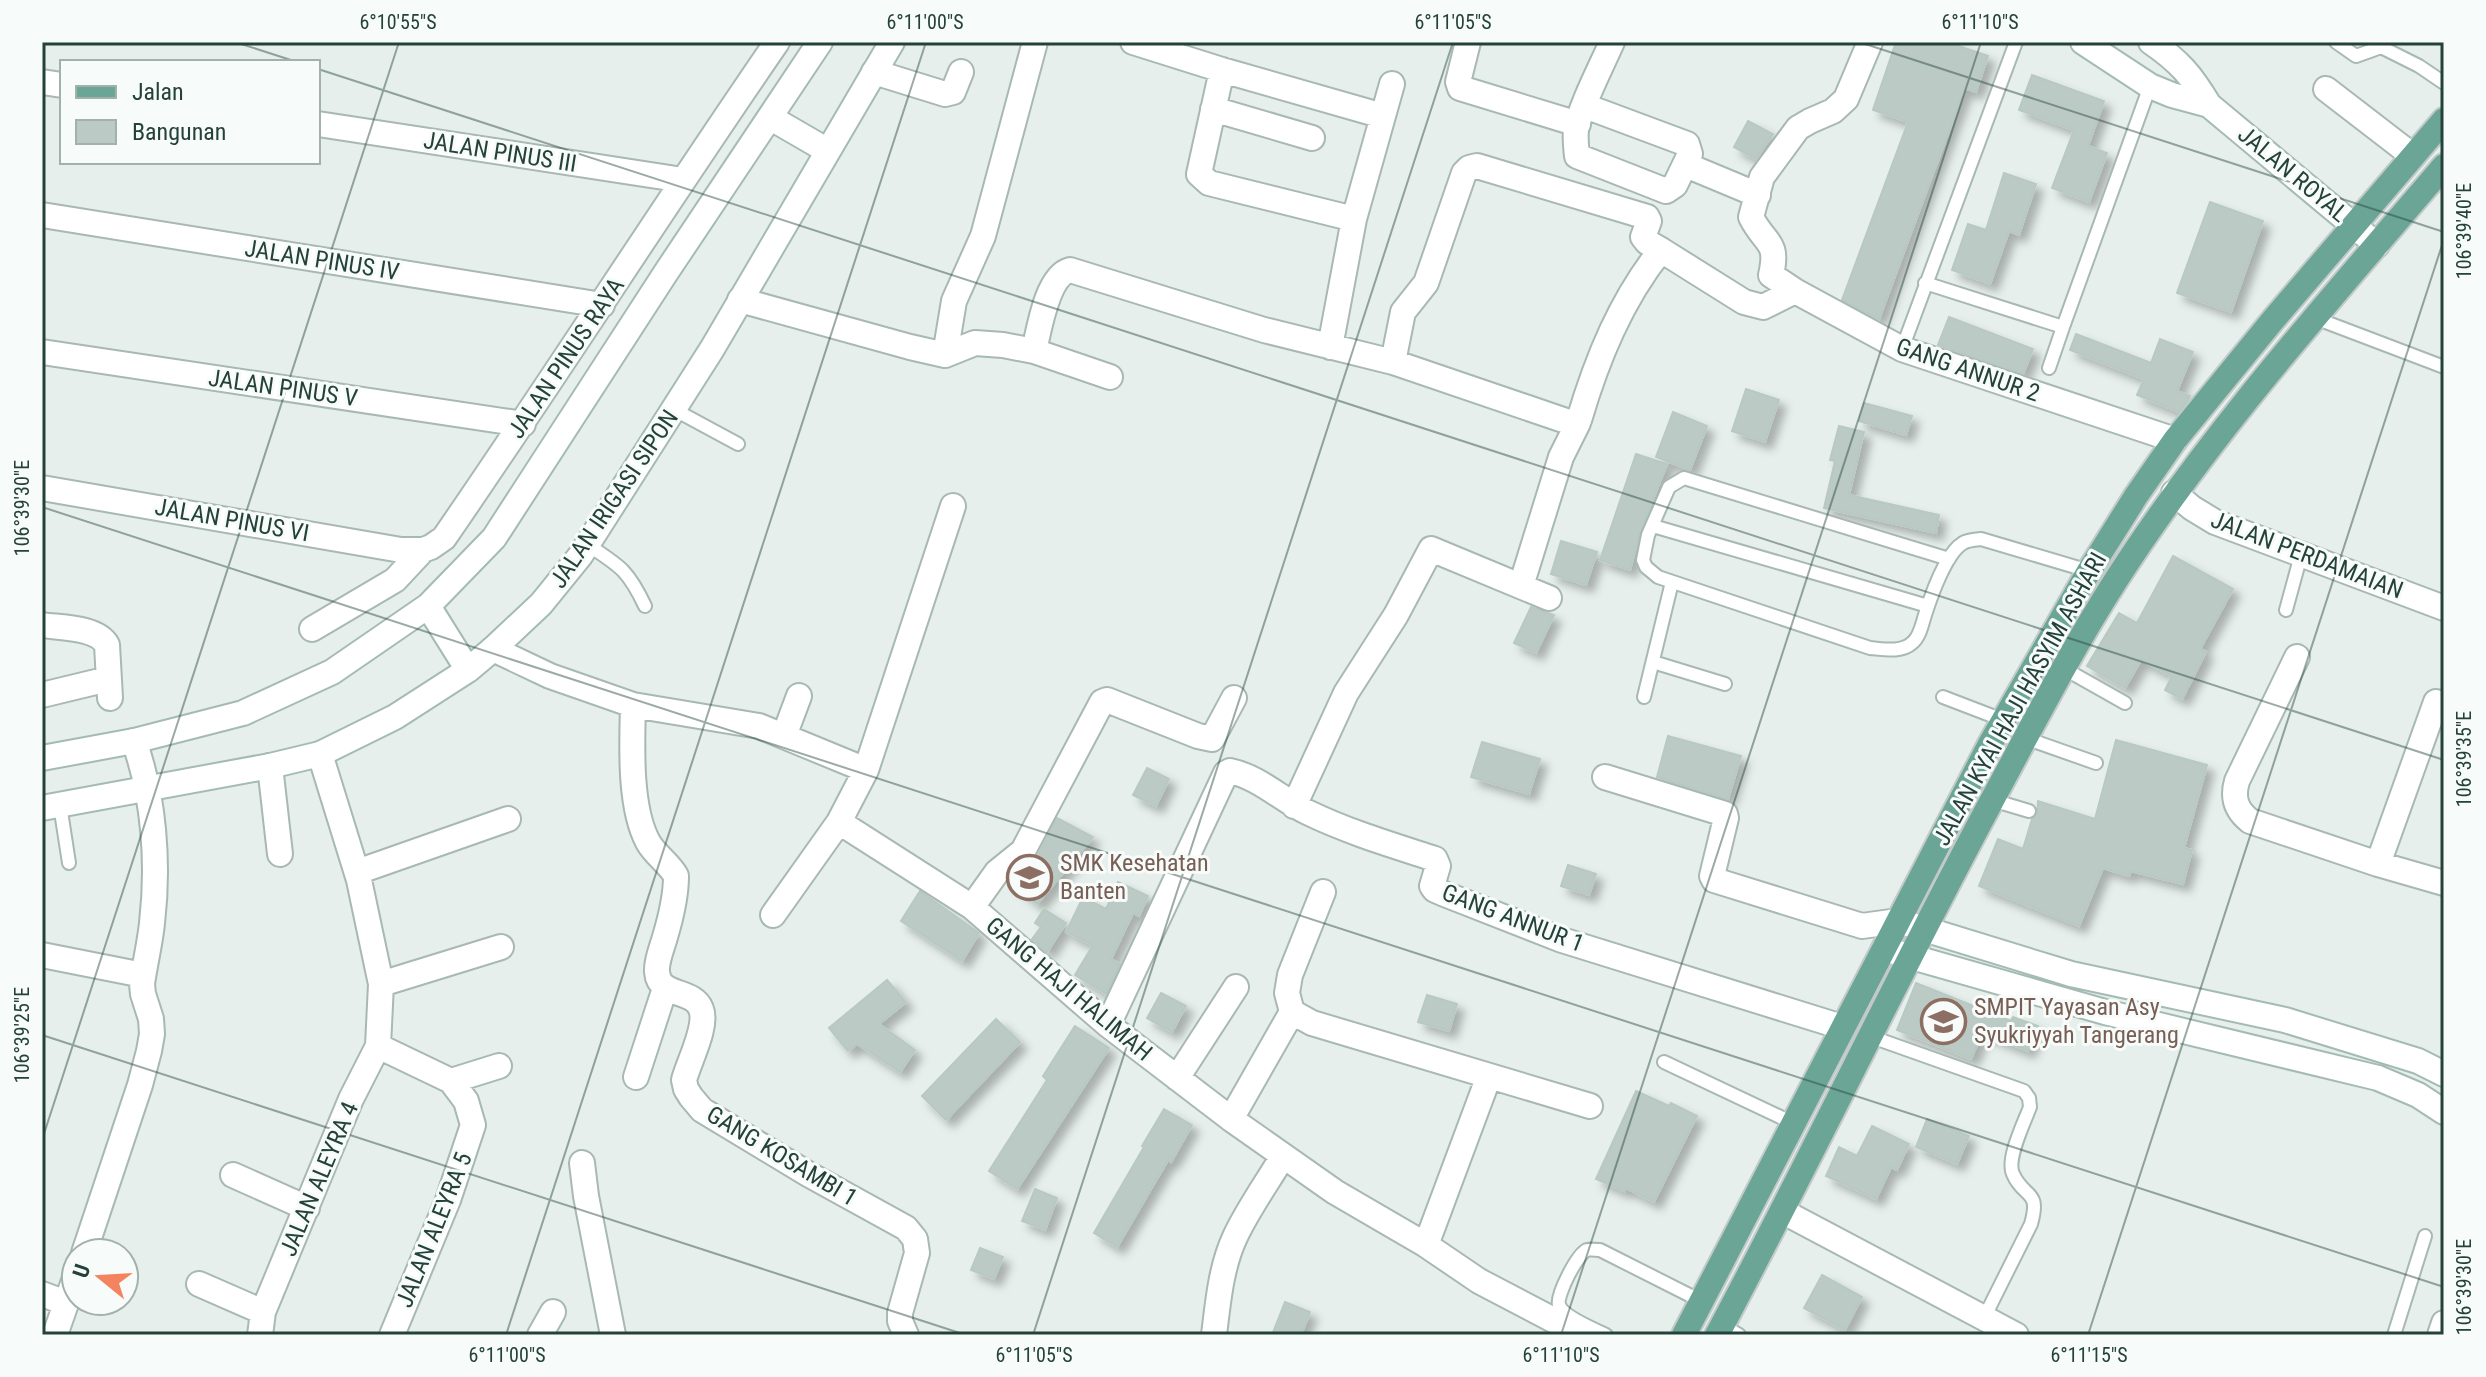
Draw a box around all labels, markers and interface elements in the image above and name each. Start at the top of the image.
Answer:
text: 6°10'55"S [359,10,437,34]
text: 6°11'00"S [886,10,964,34]
text: 6°11'05"S [1414,10,1492,34]
text: 6°11'10"S [1941,10,2019,34]
legend [60,60,320,164]
text: Jalan [132,78,184,106]
text: Bangunan [132,118,226,146]
street label: JALAN ROYAL [2233,120,2353,228]
street label: JALAN PINUS III [421,126,579,178]
text: 106°39'40"E [2452,183,2476,279]
street label: JALAN PINUS IV [243,234,401,286]
street label: JALAN PINUS RAYA [502,272,630,444]
street label: GANG ANNUR 2 [1893,332,2043,408]
street label: JALAN PINUS V [207,364,359,412]
street label: JALAN IRIGASI SIPON [544,405,684,593]
text: 106°39'30"E [10,460,34,556]
street label: JALAN PINUS VI [153,493,311,547]
street label: JALAN PERDAMAIAN [2207,505,2407,605]
street label: JALAN KYAI HAJI HASYIM ASHARI [1928,548,2112,850]
text: 106°39'35"E [2452,711,2476,807]
place label: SMK Kesehatan Banten [1060,849,1209,905]
school or university icon: SMK Kesehatan Banten [1005,853,1053,901]
street label: GANG ANNUR 1 [1438,878,1588,958]
street label: GANG HAJI HALIMAH [980,911,1158,1067]
text: 106°39'25"E [10,987,34,1083]
place label: SMPIT Yayasan Asy Syukriyyah Tangerang [1974,993,2179,1049]
school or university icon: SMPIT Yayasan Asy Syukriyyah Tangerang [1919,997,1967,1045]
street label: JALAN ALEYRA 4 [274,1098,364,1260]
street label: GANG KOSAMBI 1 [702,1100,862,1212]
street label: JALAN ALEYRA 5 [390,1148,478,1312]
north arrow [60,1237,140,1317]
text: 106°39'30"E [2452,1239,2476,1335]
text: U [68,1261,95,1281]
text: 6°11'00"S [468,1343,546,1367]
text: 6°11'05"S [995,1343,1073,1367]
text: 6°11'10"S [1522,1343,1600,1367]
text: 6°11'15"S [2050,1343,2128,1367]

